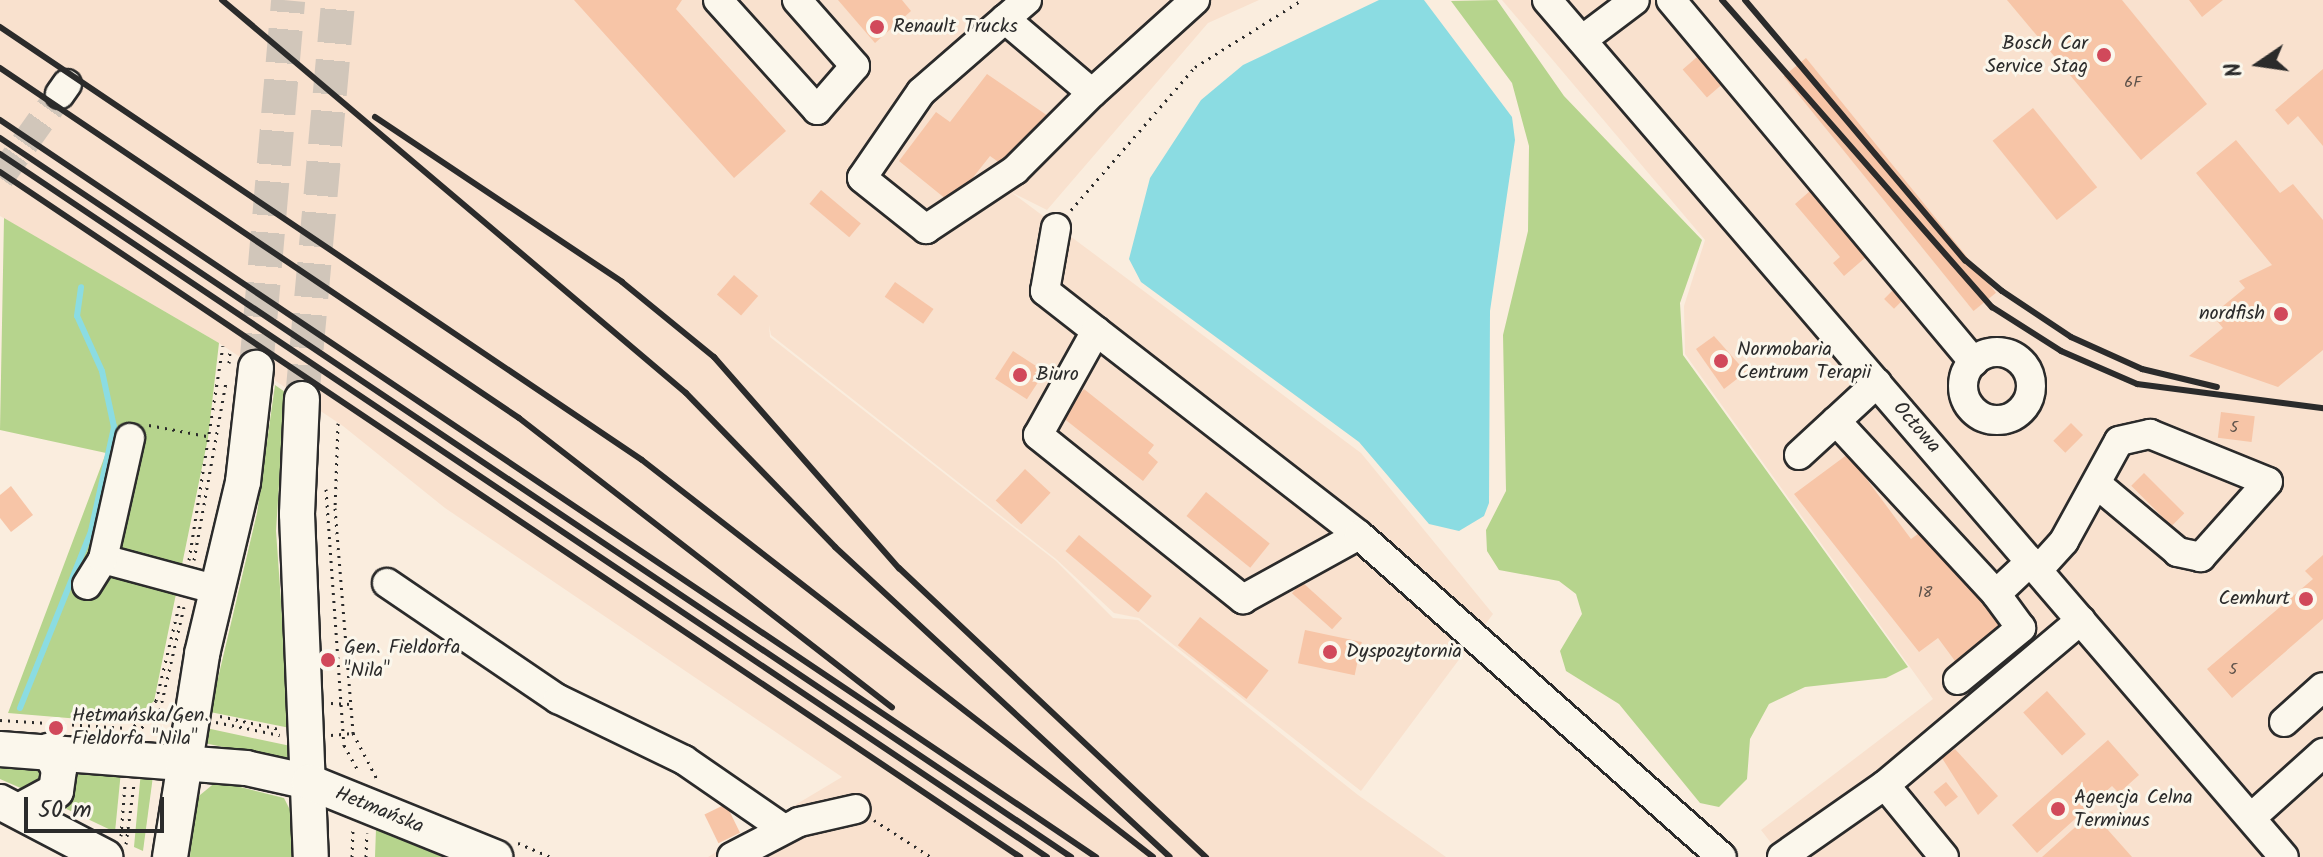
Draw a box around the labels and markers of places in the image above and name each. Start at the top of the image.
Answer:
place label: Renault Trucks [893,15,1018,39]
marker: Renault Trucks [868,18,886,36]
place label: Bosch Car Service Stag [1985,32,2088,79]
marker: Bosch Car Service Stag [2095,46,2113,64]
place label: nordfish [2199,302,2265,326]
marker: nordfish [2272,305,2290,323]
place label: Normobaria Centrum Terapii [1737,338,1871,385]
marker: Normobaria Centrum Terapii [1712,352,1730,370]
place label: Biuro [1036,363,1079,387]
marker: Biuro [1011,366,1029,384]
place label: Cemhurt [2218,587,2290,611]
marker: Cemhurt [2297,590,2315,608]
place label: Gen. Fieldorfa "Nila" [344,636,460,683]
place label: Dyspozytornia [1346,640,1462,664]
marker: Dyspozytornia [1321,643,1339,661]
marker: Gen. Fieldorfa "Nila" [319,651,337,669]
place label: Hetmańska/Gen. Fieldorfa "Nila" [72,704,209,751]
marker: Hetmańska/Gen. Fieldorfa "Nila" [47,719,65,737]
place label: Agencja Celna Terminus [2074,786,2193,833]
marker: Agencja Celna Terminus [2049,800,2067,818]

